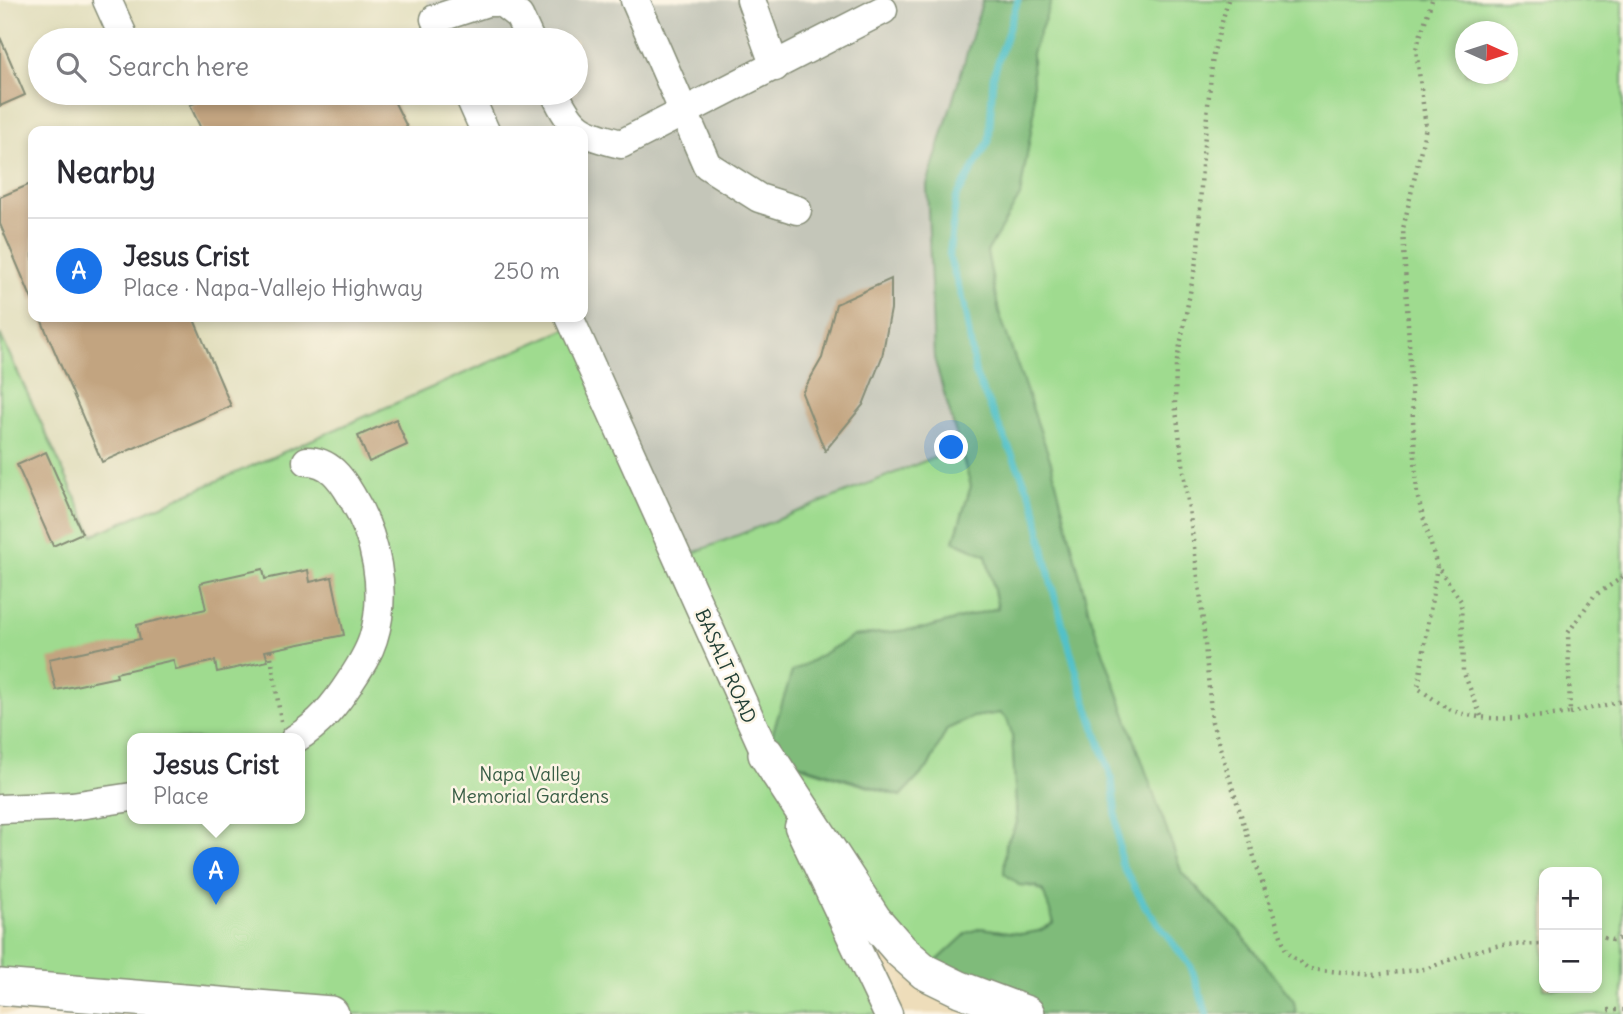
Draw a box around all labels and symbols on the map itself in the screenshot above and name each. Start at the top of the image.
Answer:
north arrow [1455,21,1518,84]
your location [934,430,968,464]
street label: BASALT ROAD [690,605,762,727]
park label: Napa Valley Memorial Gardens [451,762,609,808]
pin: A [193,847,239,905]

